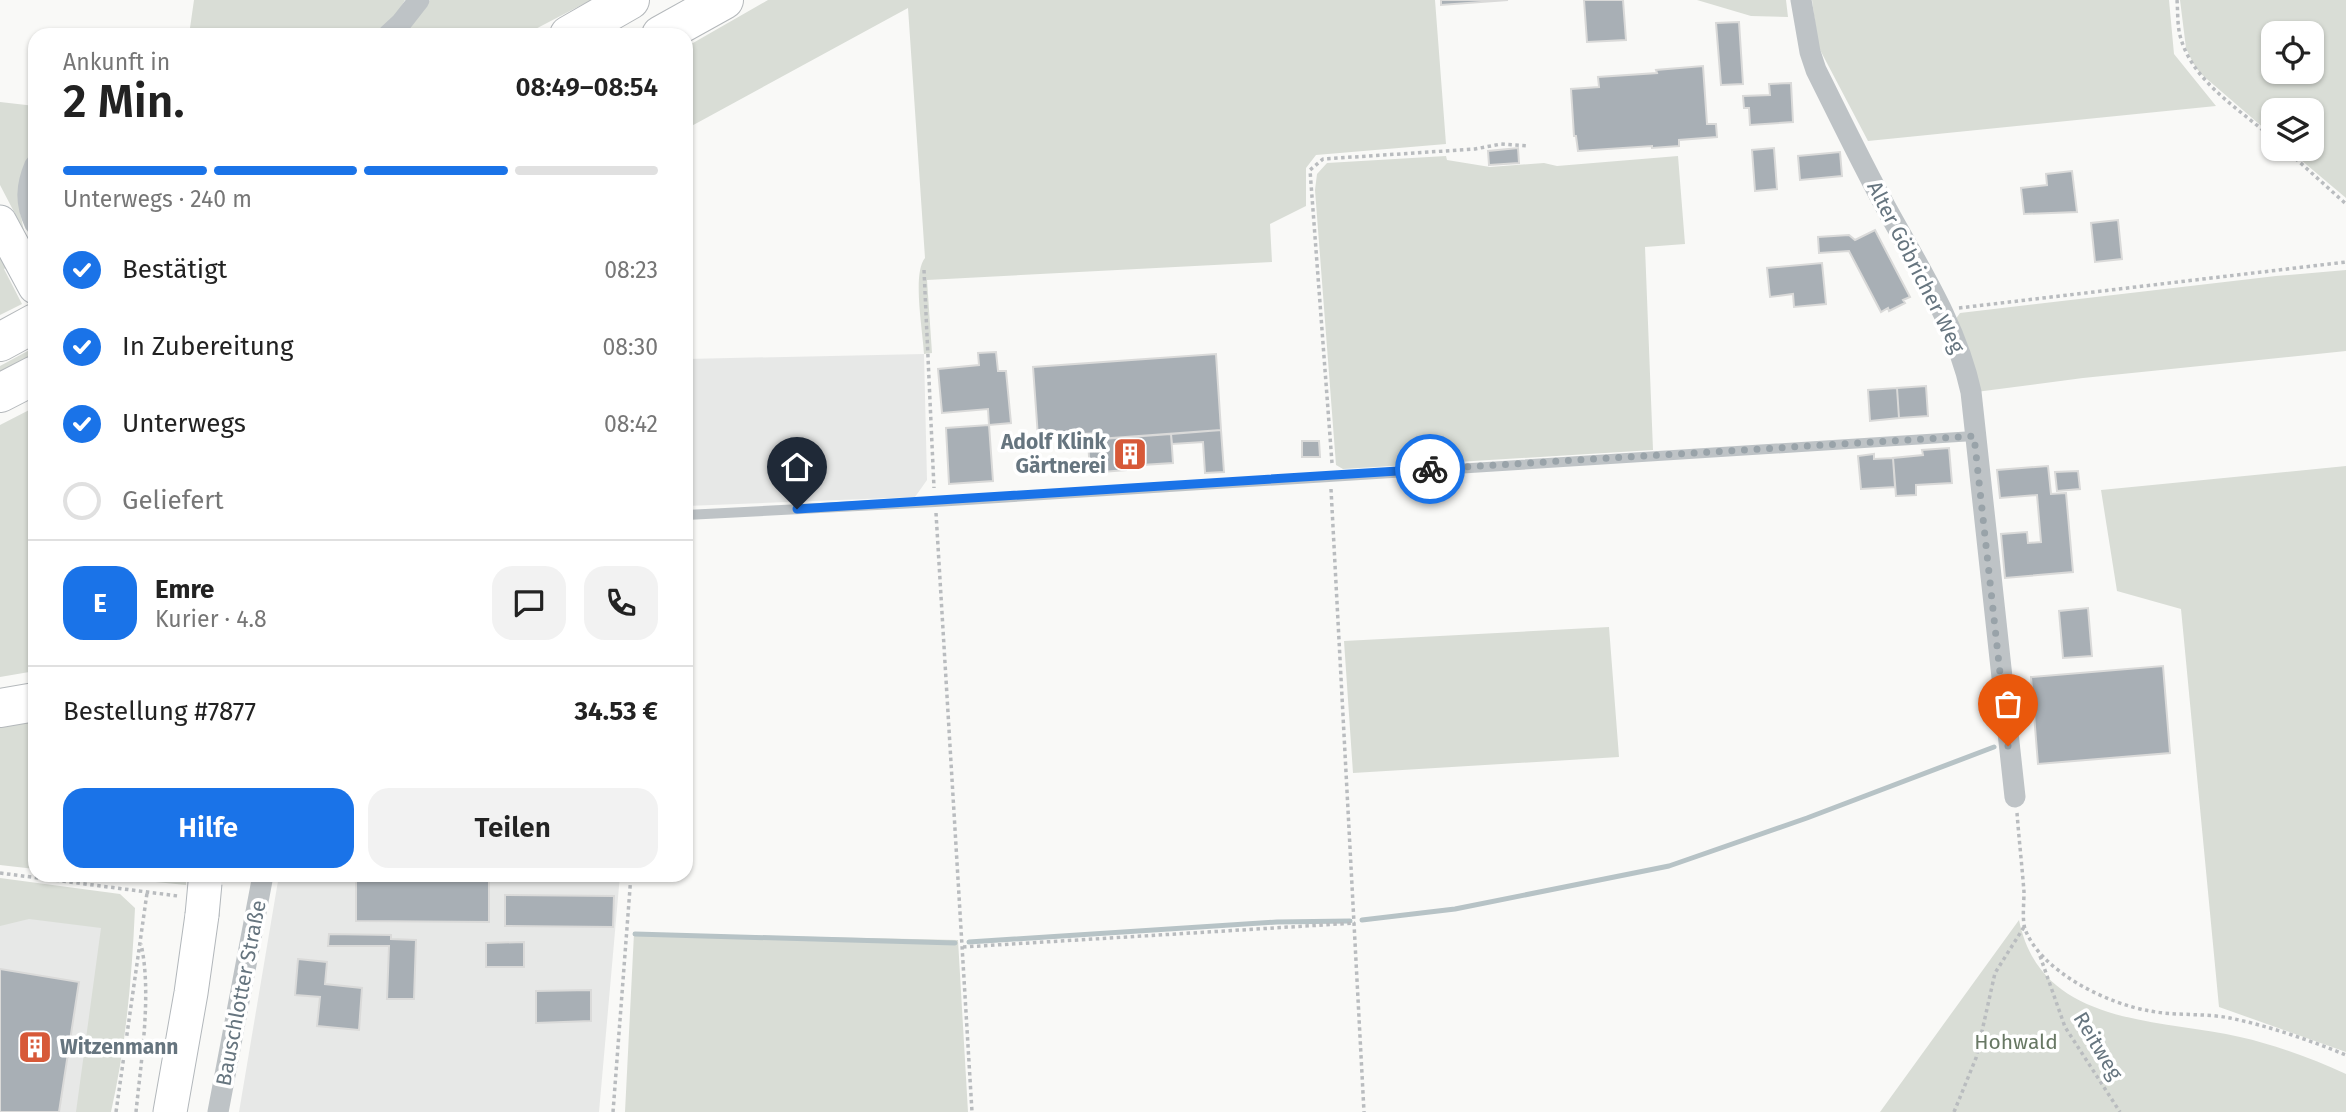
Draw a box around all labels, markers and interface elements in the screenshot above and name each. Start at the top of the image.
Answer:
map controls [2261,21,2324,161]
button: locate [2261,21,2324,84]
text: Ankunft in [63,48,170,76]
text: 08:49–08:54 [515,72,658,103]
text: 2 Min. [63,74,185,129]
button: layers [2261,98,2324,161]
street label: Alter Göbricher Weg [1861,177,1971,357]
text: Unterwegs · 240 m [63,185,252,213]
icon: check [63,251,101,289]
text: Bestätigt [122,254,227,285]
text: 08:23 [604,256,658,284]
icon: check [63,328,101,366]
text: In Zubereitung [122,331,294,362]
text: 08:30 [602,333,658,361]
icon: check [63,405,101,443]
text: Unterwegs [122,408,246,439]
text: 08:42 [604,410,658,438]
place label: Adolf Klink Gärtnerei [1000,429,1106,479]
courier [1395,434,1465,504]
building icon: Adolf Klink Gärtnerei [1111,435,1149,473]
pin [767,437,827,509]
icon: home [778,448,816,486]
icon: bike [1411,450,1449,488]
text: Geliefert [122,485,224,516]
button: chat [492,566,566,640]
button: phone [584,566,658,640]
text: Emre [155,574,214,605]
text: E [93,588,107,619]
text: Kurier · 4.8 [155,605,267,633]
pin [1978,674,2038,746]
icon: bag [1989,685,2027,723]
text: Bestellung #7877 [63,696,256,727]
text: 34.53 € [575,696,658,727]
button: Hilfe [63,788,354,868]
button: Teilen [368,788,658,868]
street label: Bauschlotter Straße [210,898,272,1088]
street label: Reitweg [2068,1007,2128,1085]
building icon: Witzenmann [16,1028,54,1066]
park label: Hohwald [1974,1029,2058,1055]
place label: Witzenmann [60,1034,178,1060]

